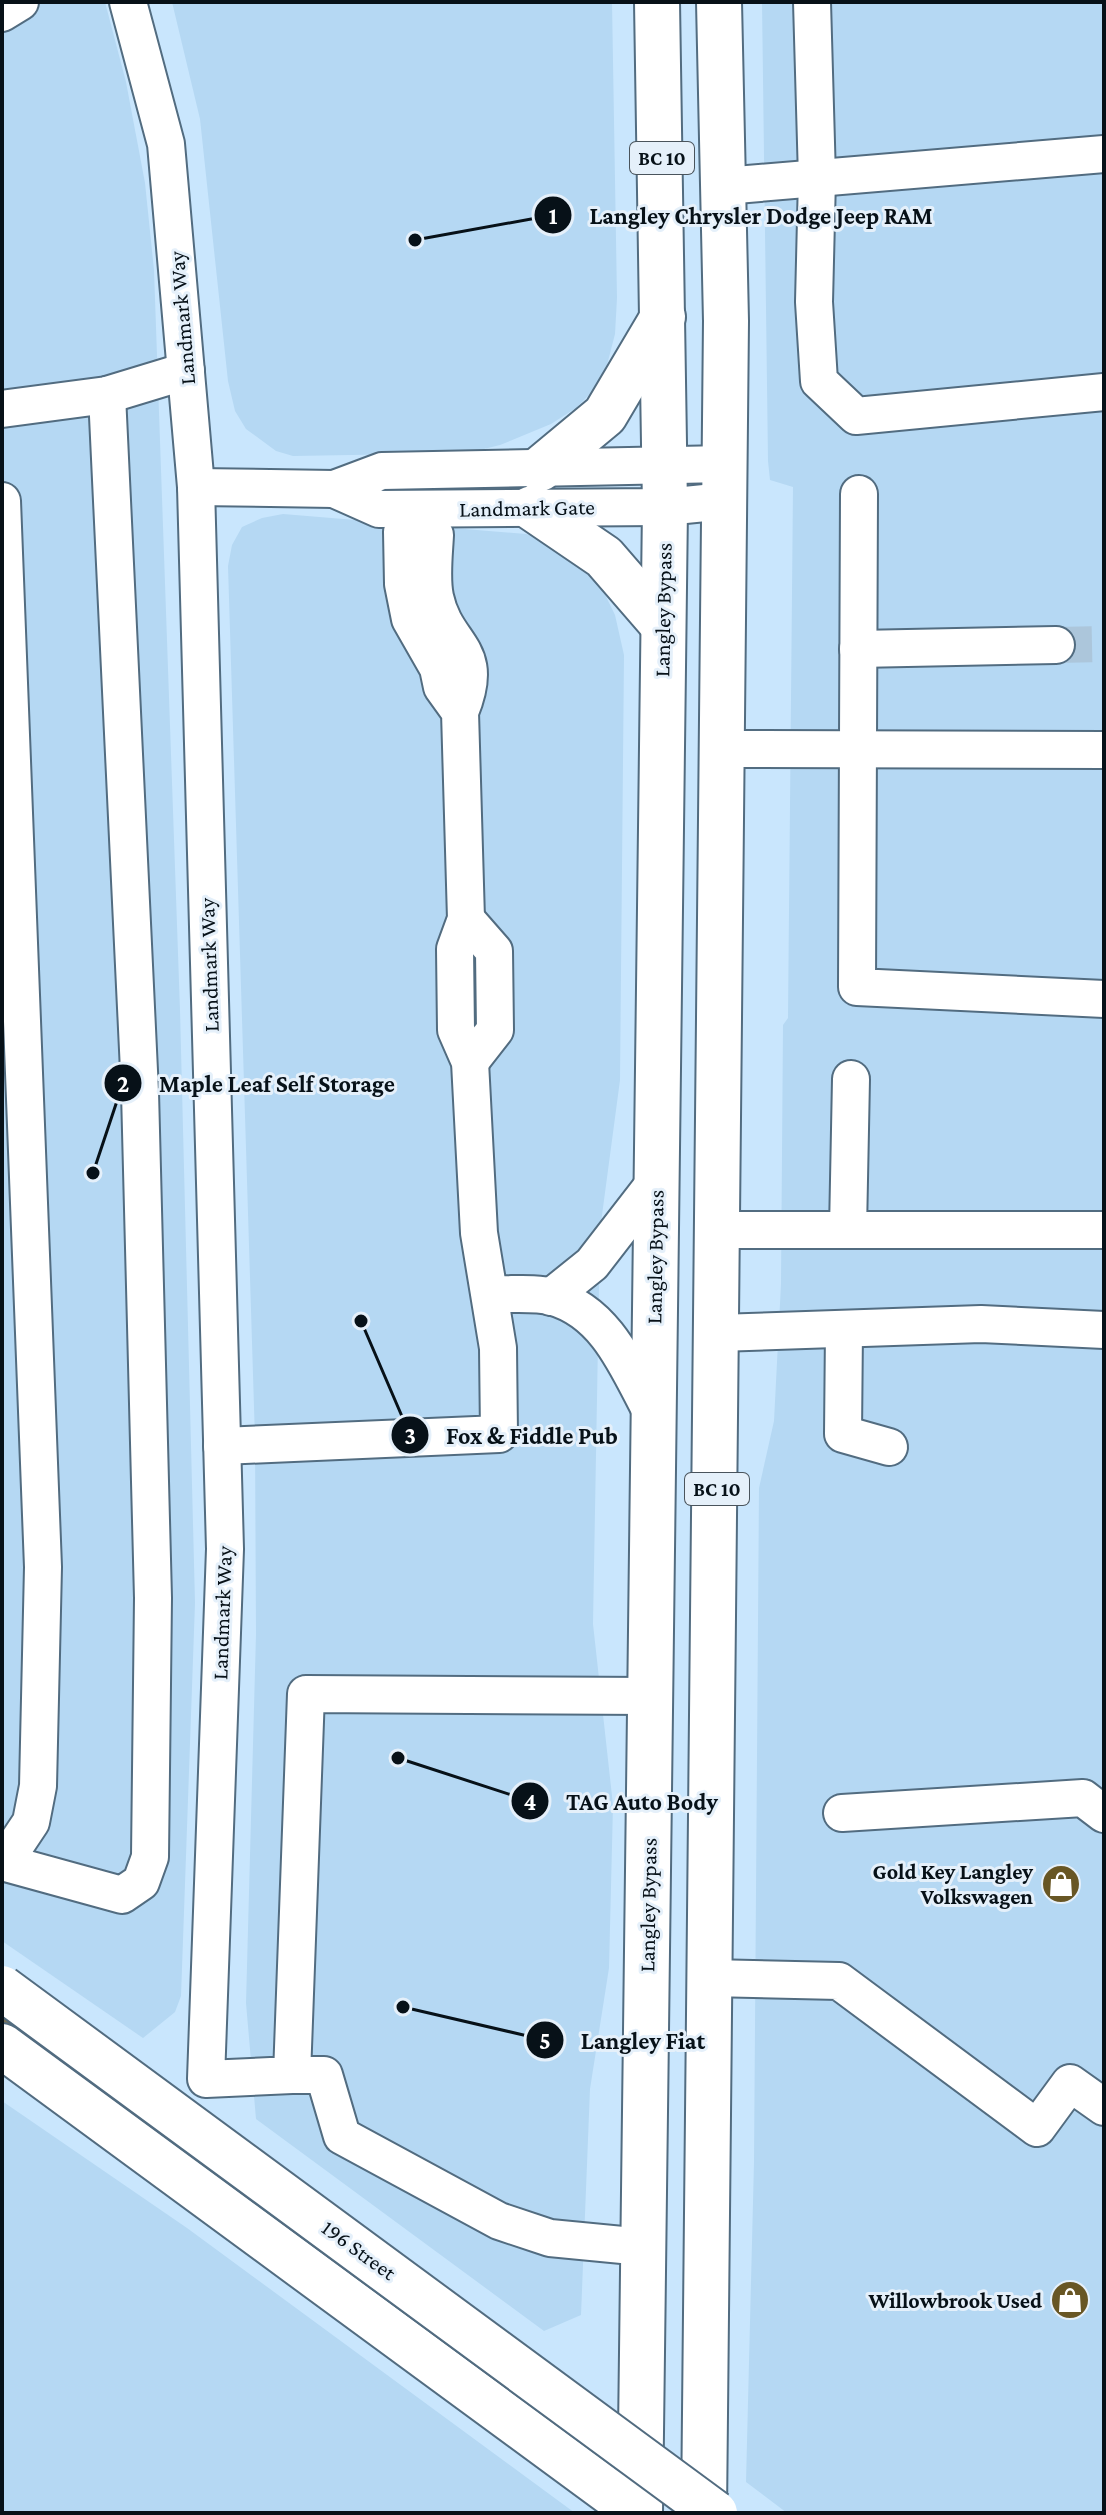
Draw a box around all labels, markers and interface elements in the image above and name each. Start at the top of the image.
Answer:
road number: BC 10 [630,142,694,174]
callout: Langley Chrysler Dodge Jeep RAM [533,191,948,239]
text: 1 [549,202,558,229]
text: Langley Chrysler Dodge Jeep RAM [589,202,933,229]
street label: Landmark Way [164,249,200,386]
street label: Landmark Gate [459,494,595,522]
street label: Langley Bypass [649,543,677,677]
street label: Landmark Way [194,897,224,1032]
callout: Maple Leaf Self Storage [103,1059,411,1107]
text: 2 [117,1070,129,1097]
text: Maple Leaf Self Storage [159,1070,395,1097]
street label: Langley Bypass [641,1190,669,1324]
callout: Fox & Fiddle Pub [390,1411,634,1459]
text: 3 [404,1422,416,1449]
text: Fox & Fiddle Pub [446,1422,618,1449]
road number: BC 10 [685,1473,749,1505]
street label: Landmark Way [207,1545,237,1680]
callout: TAG Auto Body [510,1777,734,1825]
text: 4 [524,1788,537,1815]
text: TAG Auto Body [566,1788,718,1815]
street label: Langley Bypass [634,1838,662,1972]
place label: Gold Key Langley Volkswagen [872,1859,1033,1909]
shop icon: Gold Key Langley Volkswagen [1040,1863,1082,1905]
callout: Langley Fiat [525,2016,721,2064]
text: 5 [539,2027,551,2054]
text: Langley Fiat [581,2027,706,2054]
street label: 196 Street [317,2215,401,2286]
shop icon: Willowbrook Used [1049,2279,1091,2321]
place label: Willowbrook Used [868,2288,1042,2313]

